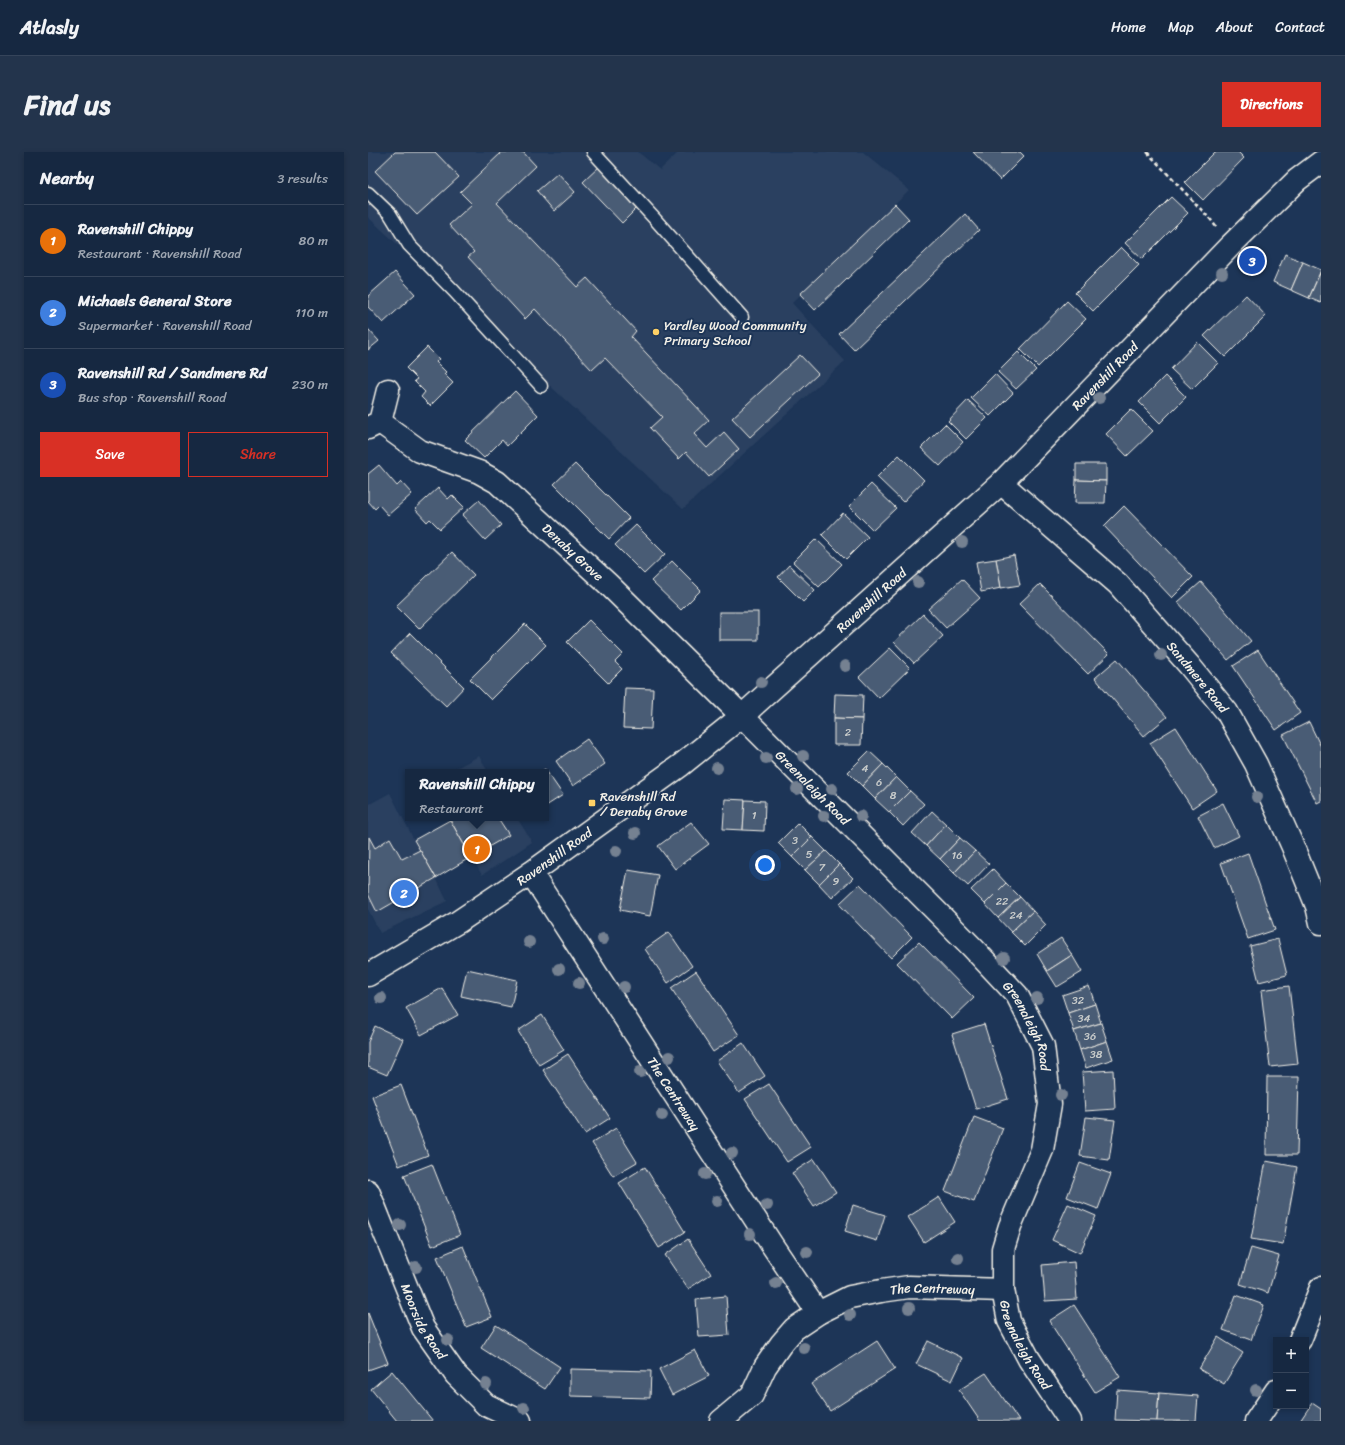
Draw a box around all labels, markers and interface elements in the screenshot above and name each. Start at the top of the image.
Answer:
text: Atlasly [20,11,79,44]
text: Home [1111,15,1146,40]
text: Map [1168,15,1194,40]
text: About [1216,15,1253,40]
text: Contact [1275,15,1325,40]
text: Find us [24,80,111,129]
button: Directions [1222,82,1321,127]
text: Nearby [40,163,94,193]
text: 3 results [277,167,328,190]
text: Ravenshill Chippy [78,216,193,242]
text: 1 [50,229,56,252]
text: 80 m [299,229,328,252]
text: Restaurant · Ravenshill Road [78,242,241,265]
pin: 3 [1239,246,1265,276]
text: Michaels General Store [78,288,232,314]
text: 2 [49,301,57,324]
text: 110 m [295,301,328,324]
text: Supermarket · Ravenshill Road [78,314,251,337]
place label: Yardley Wood Community Primary School [664,314,807,352]
marker: Yardley Wood Community Primary School [651,327,661,337]
street label: Ravenshill Road [1066,335,1145,416]
text: Ravenshill Rd / Sandmere Rd [78,360,267,386]
text: 3 [49,373,57,396]
text: 230 m [292,373,328,396]
text: Bus stop · Ravenshill Road [78,386,226,409]
button: Save [40,432,180,477]
button: Share [188,432,328,477]
street label: Denaby Grove [536,518,609,587]
street label: Ravenshill Road [831,561,913,638]
street label: Sandmere Road [1161,636,1235,719]
house number: 2 [845,723,852,742]
street label: Greenaleigh Road [770,744,856,832]
house number: 4 [862,759,869,778]
popup [405,769,549,821]
text: Ravenshill Chippy [420,771,535,797]
house number: 6 [876,773,882,792]
place label: Ravenshill Rd / Denaby Grove [600,785,688,823]
house number: 8 [890,786,897,805]
text: Restaurant [420,797,484,820]
marker: Ravenshill Rd / Denaby Grove [587,798,597,808]
house number: 1 [752,806,757,825]
street label: Ravenshill Road [512,821,598,892]
house number: 3 [792,831,798,850]
pin: 1 [464,834,490,864]
house number: 5 [806,845,813,864]
house number: 16 [952,846,962,865]
your location [755,855,775,875]
house number: 7 [819,858,826,877]
house number: 9 [833,872,840,891]
pin: 2 [391,878,417,908]
house number: 22 [996,892,1009,911]
house number: 24 [1009,906,1023,925]
street label: Greenaleigh Road [997,975,1057,1073]
house number: 32 [1072,991,1085,1010]
house number: 34 [1078,1009,1091,1028]
house number: 36 [1084,1027,1096,1046]
house number: 38 [1090,1045,1103,1064]
street label: The Centreway [641,1052,707,1136]
street label: The Centreway [888,1276,975,1302]
street label: Moorside Road [394,1280,453,1365]
street label: Greenaleigh Road [993,1298,1058,1396]
map controls [1273,1337,1309,1409]
button: + [1273,1337,1309,1373]
button: − [1273,1373,1309,1409]

